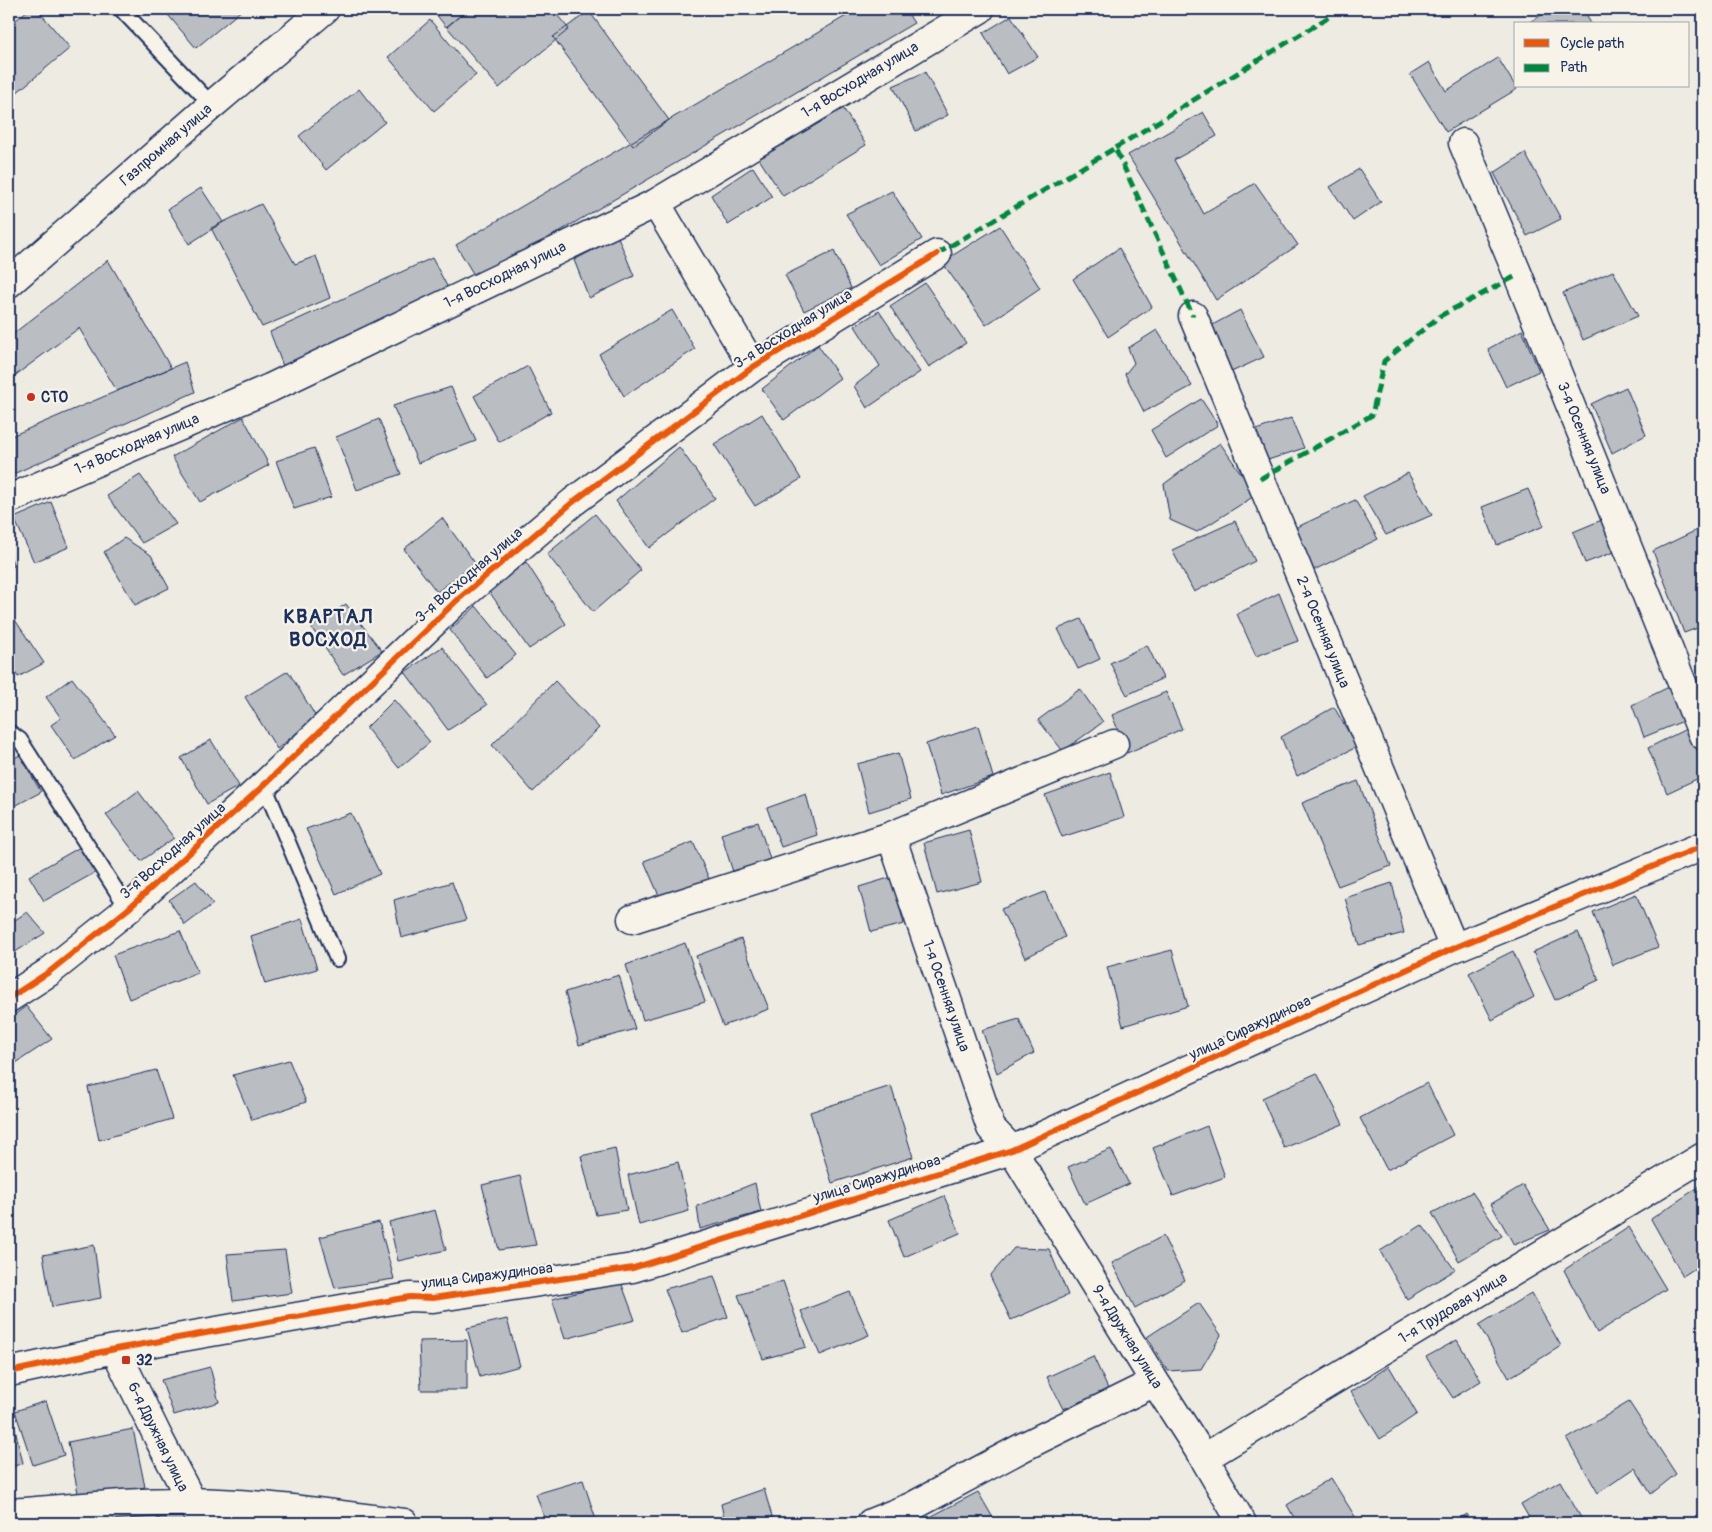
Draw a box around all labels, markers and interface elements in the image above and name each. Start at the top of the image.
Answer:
legend [1514,22,1690,88]
text: Cycle path [1560,34,1624,53]
street label: 1-я Восходная улица [798,37,922,122]
text: Path [1560,58,1587,77]
street label: Газпромная улица [116,100,216,190]
street label: 1-я Восходная улица [441,237,569,313]
street label: 3-я Восходная улица [730,285,856,373]
street label: 3-я Осенняя улица [1553,379,1615,497]
place label: СТО [41,388,69,407]
marker: СТО [25,391,37,403]
street label: 1-я Восходная улица [72,409,202,479]
street label: 3-я Восходная улица [411,523,527,627]
street label: 2-я Осенняя улица [1292,573,1354,691]
district label: КВАРТАЛ ВОСХОД [284,604,372,652]
street label: 3-я Восходная улица [116,798,230,904]
street label: 1-я Осенняя улица [918,938,974,1054]
street label: улица Сиражудинова [1185,991,1314,1065]
street label: улица Сиражудинова [810,1151,943,1208]
street label: улица Сиражудинова [419,1259,554,1294]
street label: 1-я Трудовая улица [1395,1268,1511,1348]
street label: 9-я Дружная улица [1088,1282,1166,1392]
place label: 32 [136,1351,153,1370]
marker: 32 [120,1354,132,1366]
street label: 6-я Дружная улица [123,1379,193,1495]

